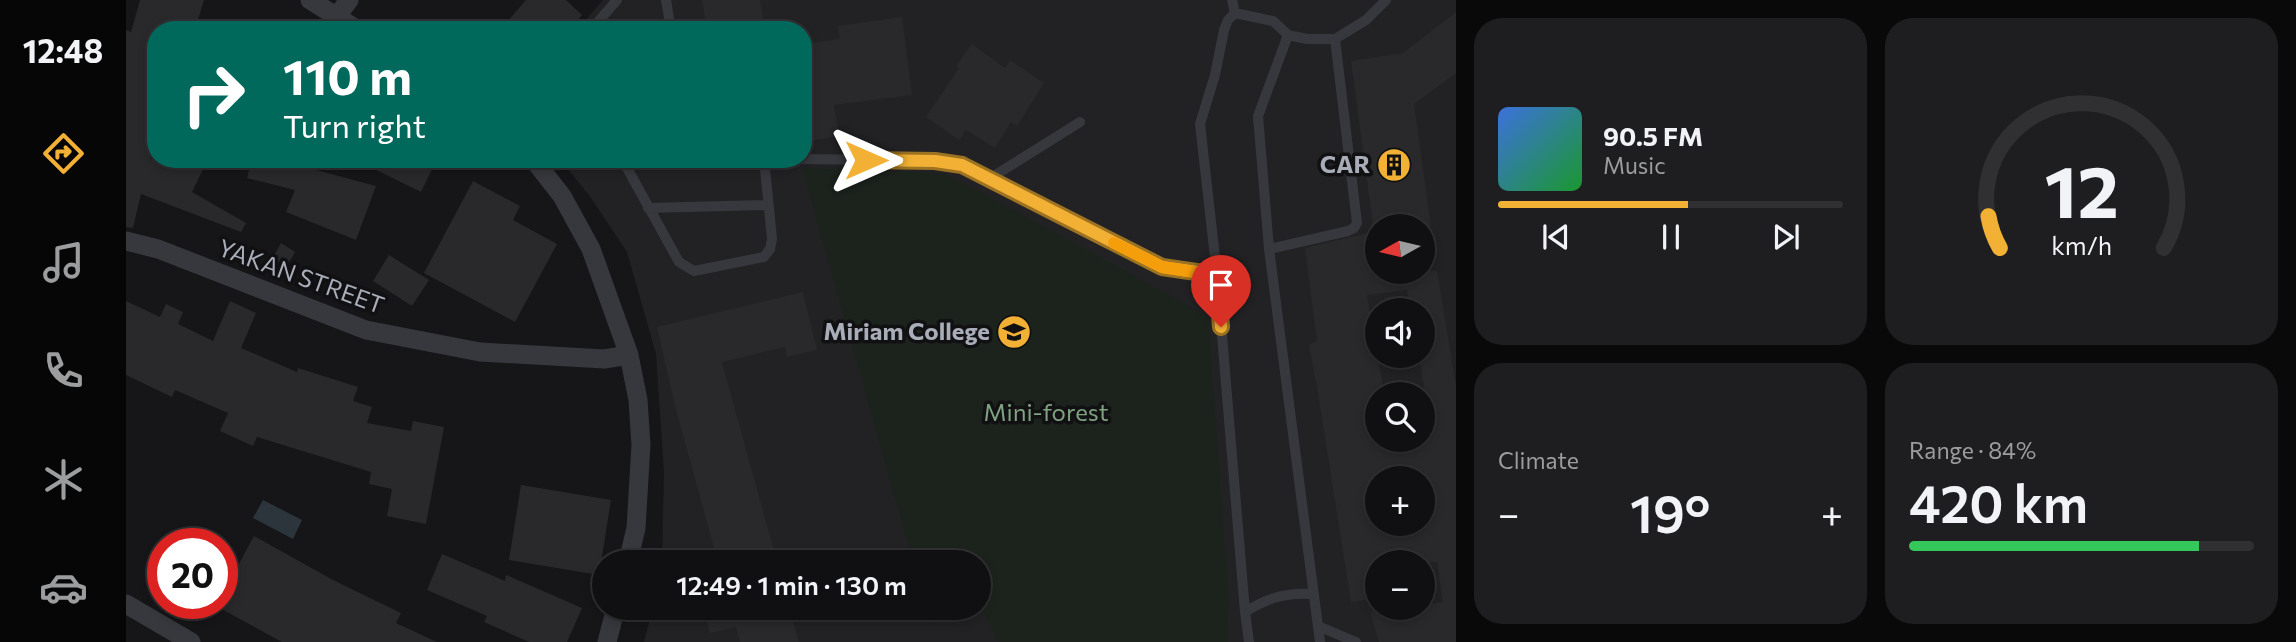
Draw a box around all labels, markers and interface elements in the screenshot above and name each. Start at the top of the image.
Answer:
text: 12:48 [23,30,103,70]
text: 110 m [283,45,412,105]
icon: right [168,49,259,140]
text: Turn right [283,105,426,145]
text: 90.5 FM [1603,120,1703,151]
position arrow [829,123,903,197]
icon: directions [39,129,88,178]
text: 12 [2044,144,2119,233]
building icon: CAR [1375,146,1413,184]
place label: CAR [1320,149,1370,178]
text: Music [1603,151,1666,179]
north arrow [1365,214,1435,284]
map controls [1365,214,1435,620]
icon: previous [1537,218,1575,256]
icon: pause [1652,218,1690,256]
icon: next [1767,218,1805,256]
text: km/h [2051,230,2112,260]
street label: YAKAN STREET [215,232,388,319]
icon: music [39,238,88,287]
pin [1191,255,1251,327]
icon: arrive [1202,266,1240,304]
button: sound [1365,298,1435,368]
school or university icon: Miriam College [995,313,1033,351]
place label: Miriam College [823,316,990,345]
icon: phone [39,346,88,395]
button: search [1365,382,1435,452]
park label: Mini-forest [984,397,1109,426]
text: Range · 84% [1909,436,2036,464]
text: Climate [1498,446,1579,474]
icon: climate [39,455,88,504]
button: + [1365,466,1435,536]
text: 420 km [1909,470,2088,534]
text: 19° [1630,480,1710,544]
text: − [1498,489,1520,536]
text: + [1821,489,1843,536]
speed limit sign: 20 [147,528,238,619]
button: − [1365,550,1435,620]
icon: car [39,563,88,612]
text: 12:49 · 1 min · 130 m [676,569,907,600]

